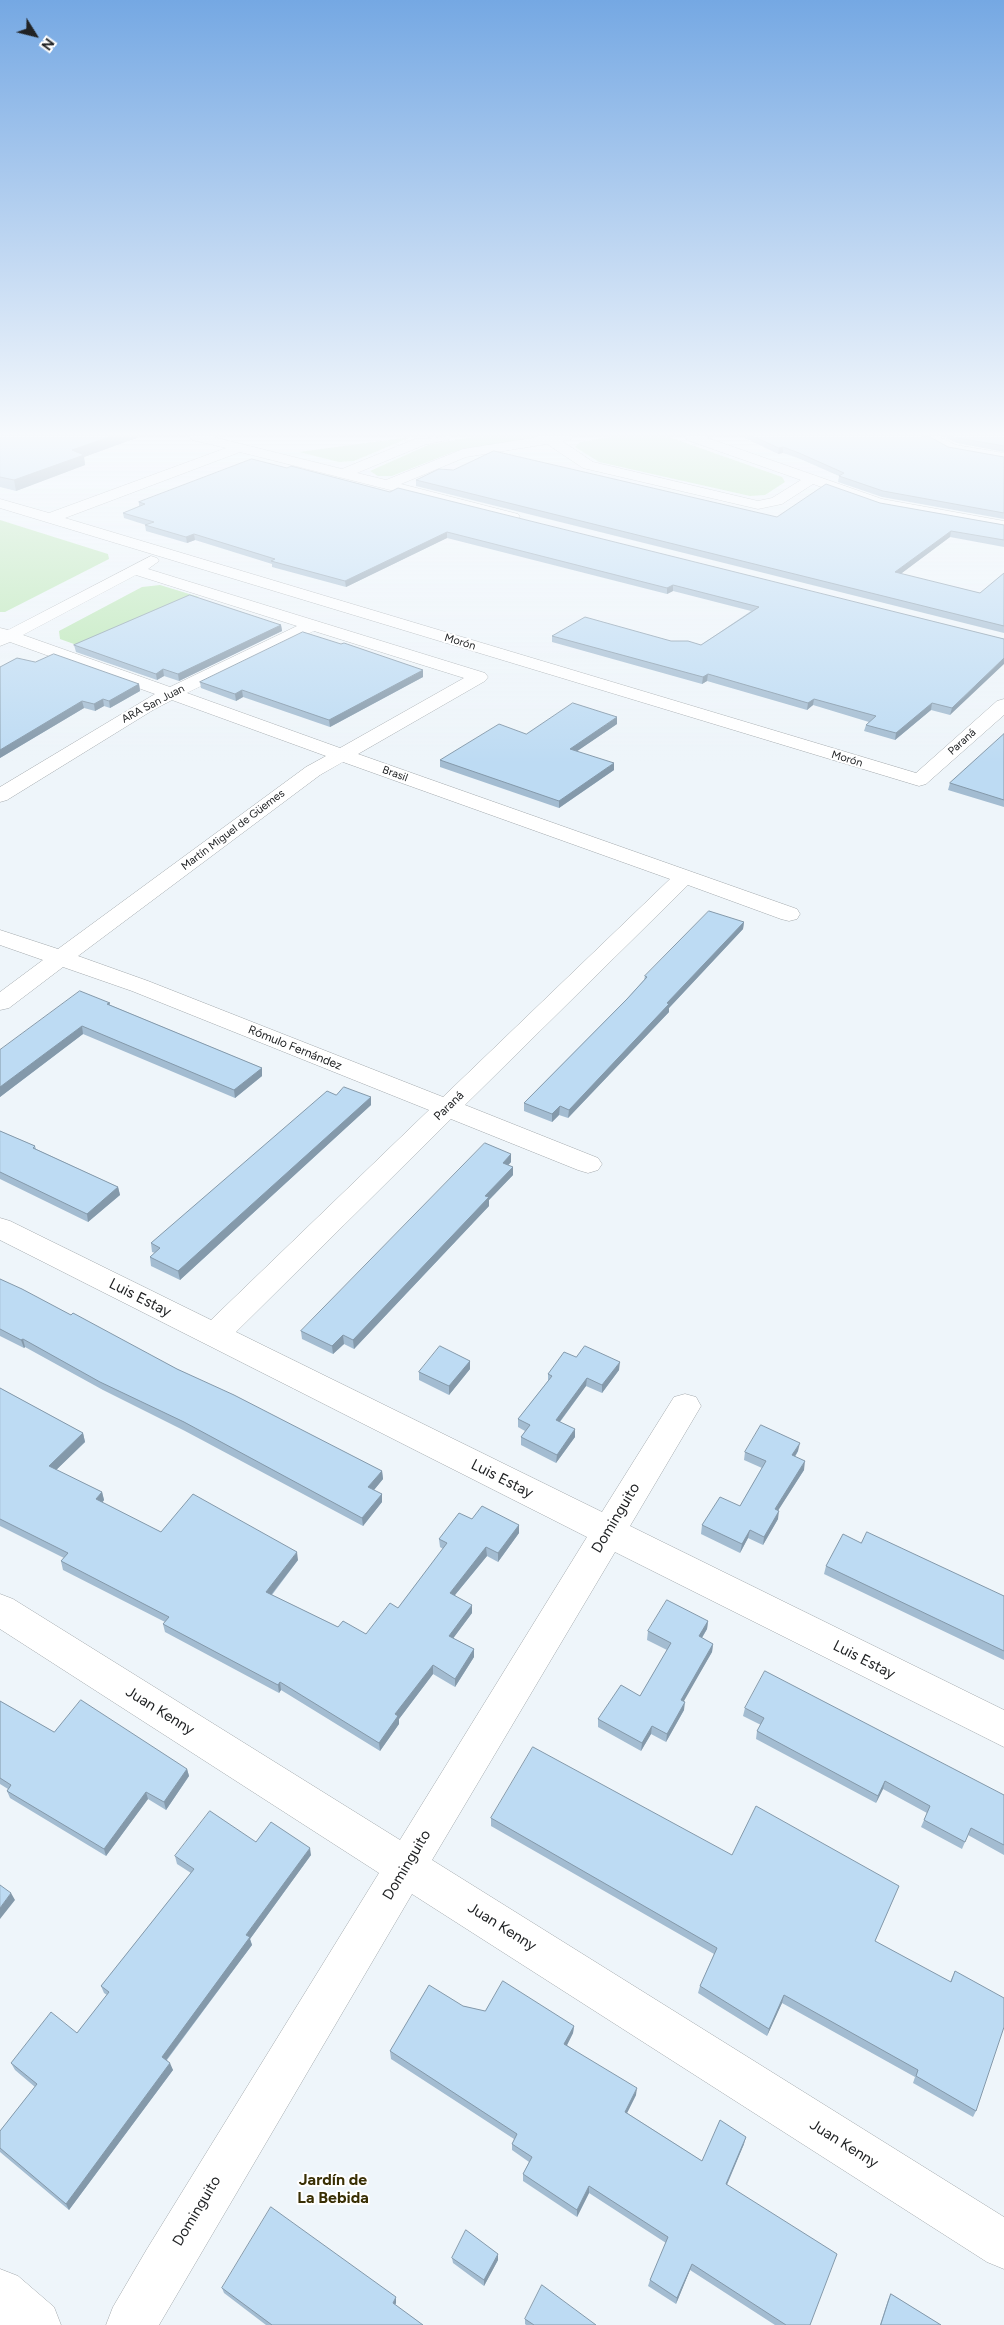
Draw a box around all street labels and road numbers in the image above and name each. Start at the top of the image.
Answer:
street label: Morón [443,631,477,653]
street label: ARA San Juan [119,682,187,726]
street label: Paraná [945,726,979,758]
street label: Morón [830,748,864,770]
street label: Brasil [380,763,410,785]
street label: Martín Miguel de Güemes [179,787,287,873]
street label: Rómulo Fernández [246,1023,344,1073]
street label: Paraná [431,1088,467,1124]
street label: Luis Estay [106,1275,174,1321]
street label: Luis Estay [468,1456,536,1502]
street label: Dominguito [588,1480,644,1556]
street label: Luis Estay [830,1637,898,1683]
street label: Juan Kenny [122,1683,198,1739]
street label: Dominguito [379,1827,435,1903]
street label: Juan Kenny [464,1899,540,1955]
street label: Juan Kenny [806,2116,882,2172]
street label: Dominguito [169,2173,225,2249]

